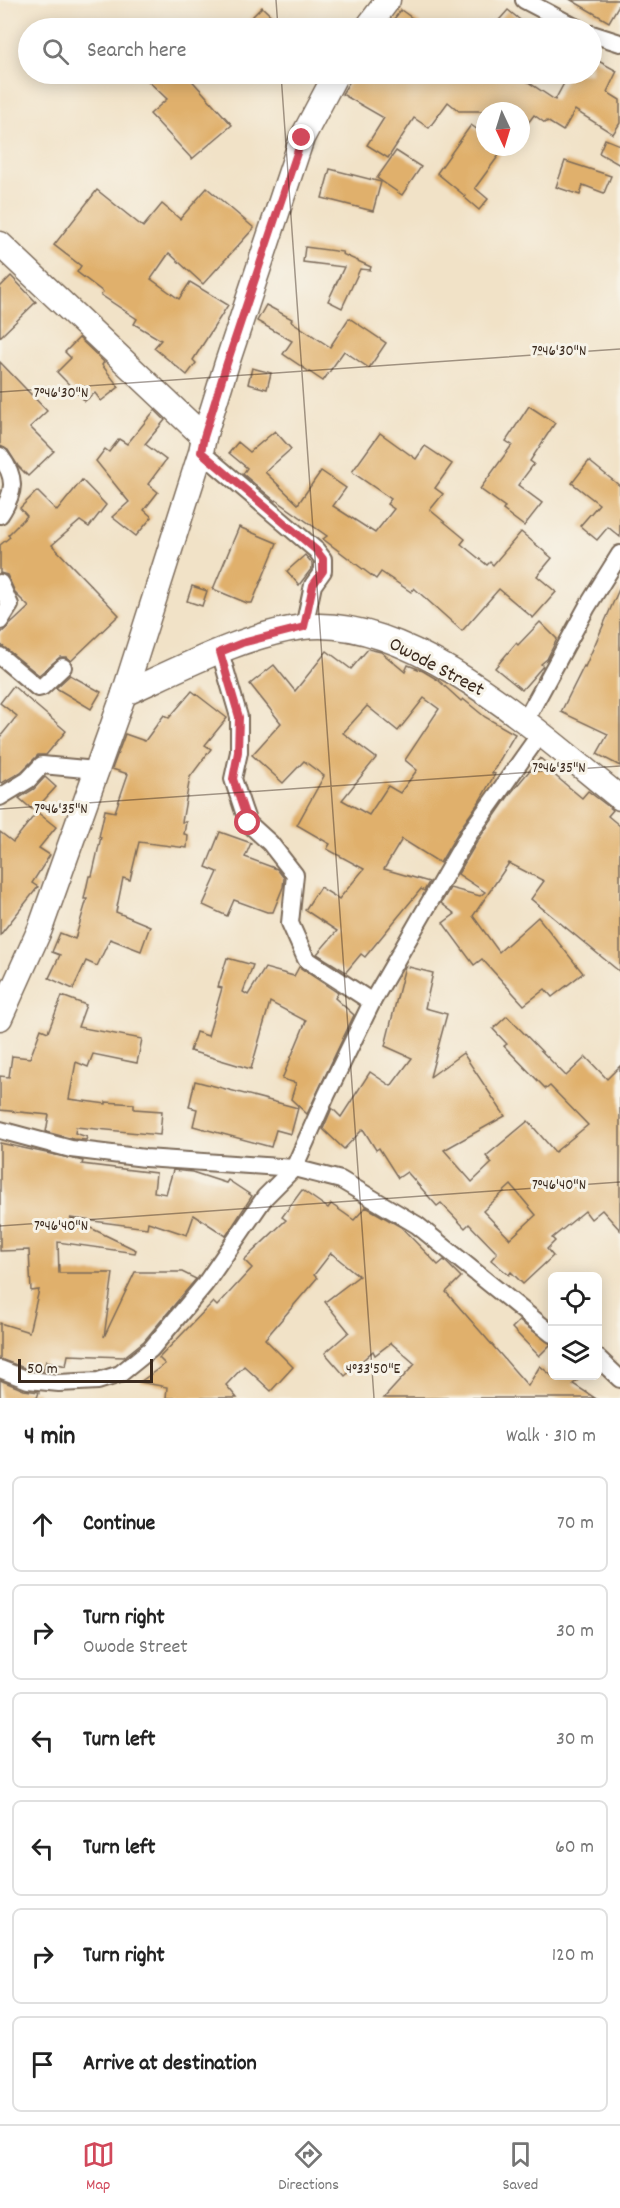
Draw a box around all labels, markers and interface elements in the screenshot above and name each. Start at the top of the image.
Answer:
search box [18,18,602,84]
icon: search [39,35,72,68]
text: Search here [87,36,186,67]
north arrow [476,102,530,156]
route end [288,124,314,150]
text: 7°46'30"N [532,341,586,363]
text: 7°46'30"N [34,383,88,405]
street label: Owode Street [383,631,489,705]
text: 7°46'35"N [532,758,586,780]
text: 7°46'35"N [34,799,88,821]
route start [234,809,260,835]
text: 7°46'40"N [532,1175,586,1197]
text: 7°46'40"N [34,1216,88,1238]
map controls [548,1272,602,1380]
button: locate [548,1272,602,1326]
button: layers [548,1326,602,1380]
scale bar [18,1356,153,1384]
text: 50 m [27,1358,58,1381]
text: 4°33'50"E [346,1359,400,1381]
text: 4 min [24,1419,75,1456]
text: Walk · 310 m [506,1423,596,1451]
icon: ahead [26,1508,59,1541]
text: Continue [83,1509,155,1540]
text: 70 m [557,1510,594,1538]
text: Turn right [83,1603,165,1634]
icon: right [26,1616,59,1649]
text: 30 m [556,1618,594,1646]
text: Owode Street [83,1634,188,1662]
icon: left [26,1724,59,1757]
text: Turn left [83,1725,155,1756]
text: 30 m [556,1726,594,1754]
icon: left [26,1832,59,1865]
text: Turn left [83,1833,155,1864]
text: 60 m [555,1834,594,1862]
icon: right [26,1940,59,1973]
text: Turn right [83,1941,165,1972]
text: 120 m [552,1942,594,1970]
icon: arrive [26,2048,59,2081]
text: Arrive at destination [83,2049,257,2080]
tab: Map [82,2138,115,2197]
tab: Directions [278,2138,339,2197]
tab: Saved [502,2138,538,2197]

